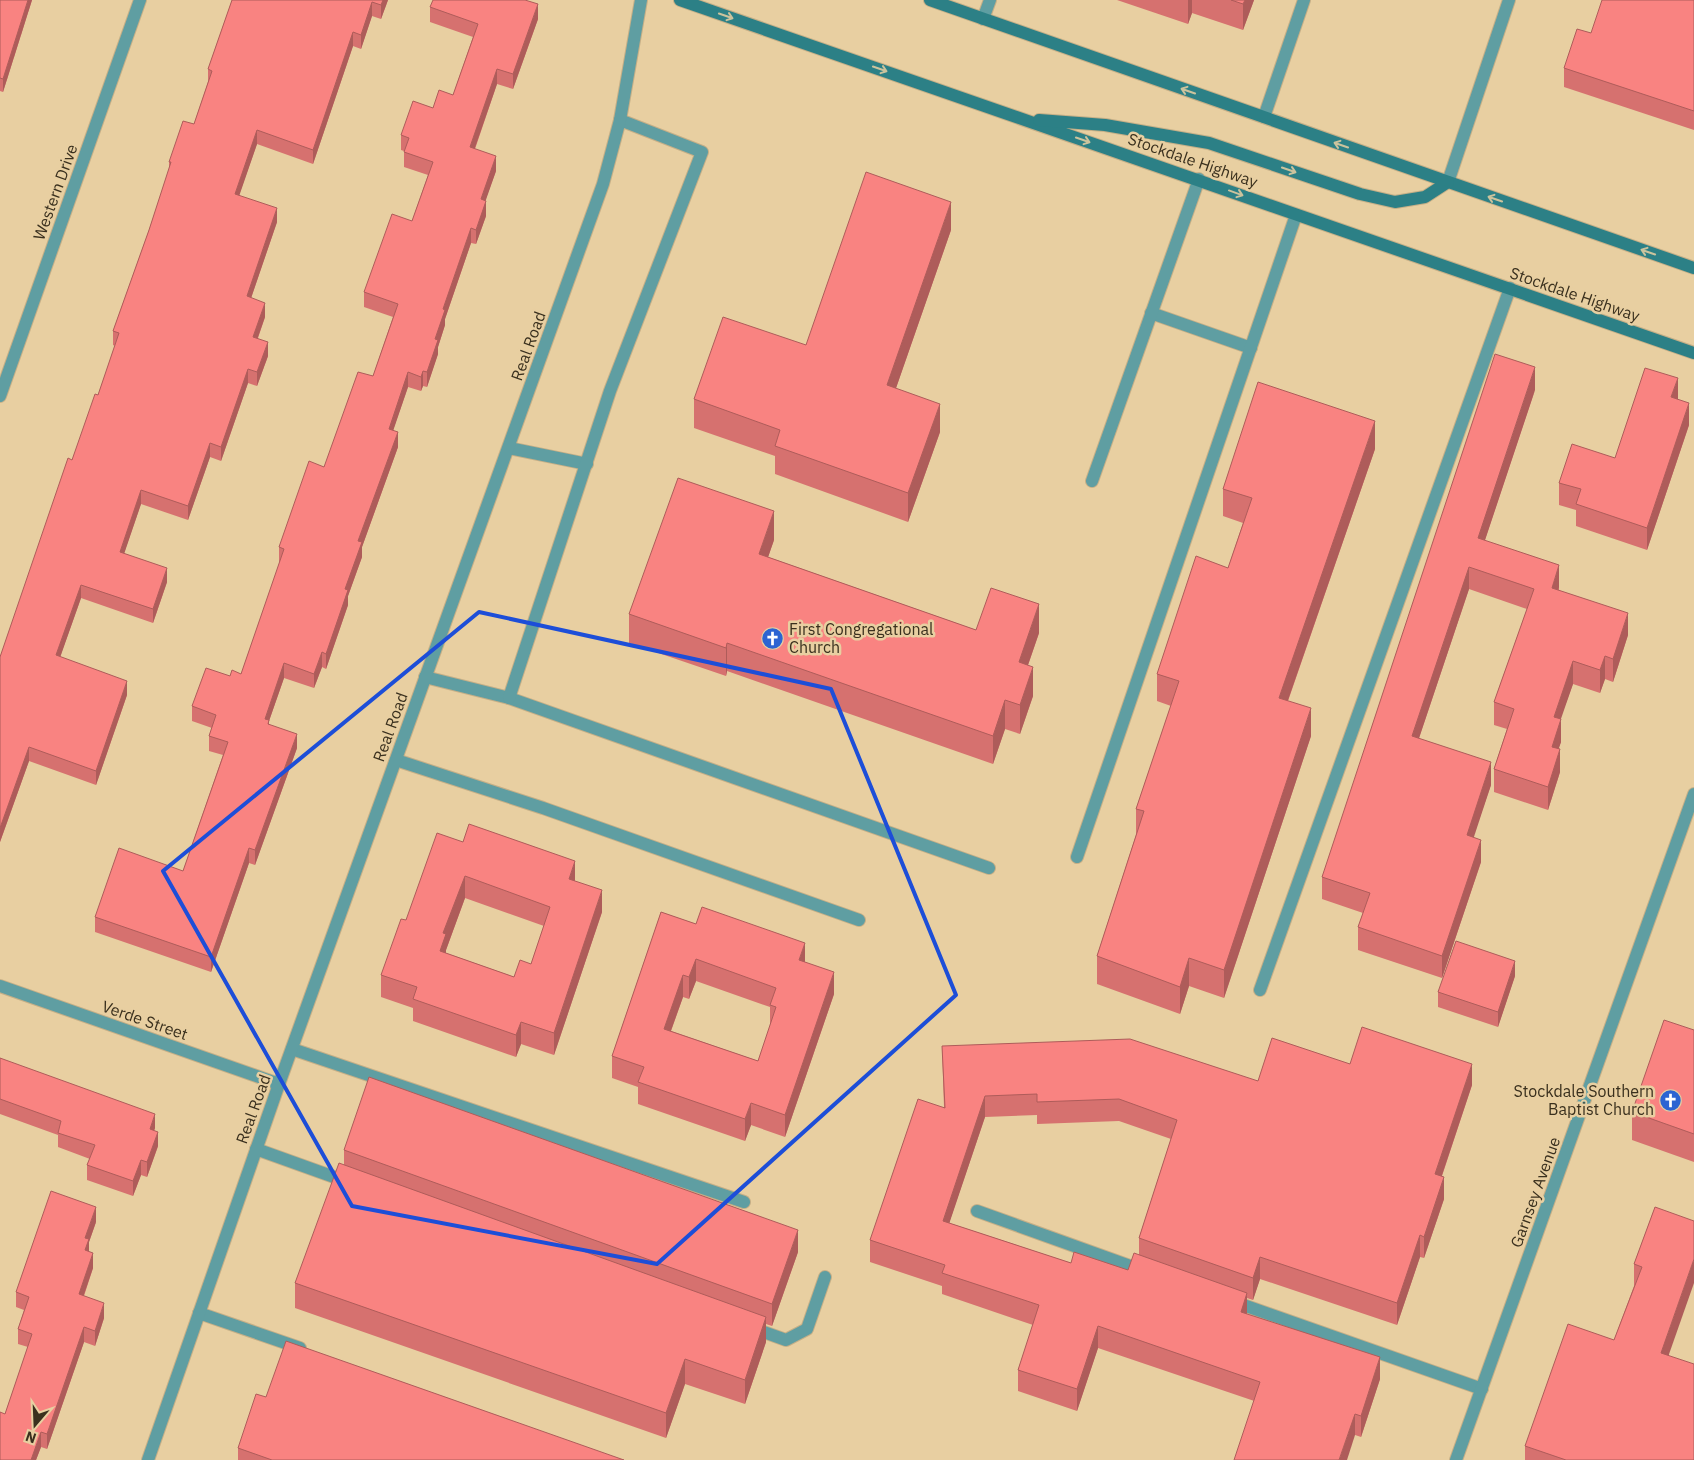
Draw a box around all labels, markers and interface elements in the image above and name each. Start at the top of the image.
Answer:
one-way arrow [718,12,733,21]
one-way arrow [871,65,887,75]
one-way arrow [1181,86,1196,95]
street label: Stockdale Highway [1125,128,1261,192]
one-way arrow [1074,135,1090,145]
one-way arrow [1334,140,1350,149]
street label: Western Drive [28,141,82,243]
one-way arrow [1280,166,1296,175]
one-way arrow [1228,189,1244,198]
one-way arrow [1487,193,1503,203]
one-way arrow [1641,247,1656,256]
street label: Stockdale Highway [1507,262,1643,326]
street label: Real Road [506,309,550,383]
place label: First Congregational Church [789,619,933,657]
church icon: First Congregational Church [761,626,785,650]
street label: Real Road [368,690,412,764]
street label: Verde Street [99,996,191,1044]
street label: Real Road [231,1072,275,1146]
place label: Stockdale Southern Baptist Church [1513,1081,1654,1119]
church icon: Stockdale Southern Baptist Church [1658,1088,1682,1112]
street label: Garnsey Avenue [1506,1134,1564,1250]
north arrow [10,1400,60,1450]
text: N [23,1427,38,1447]

